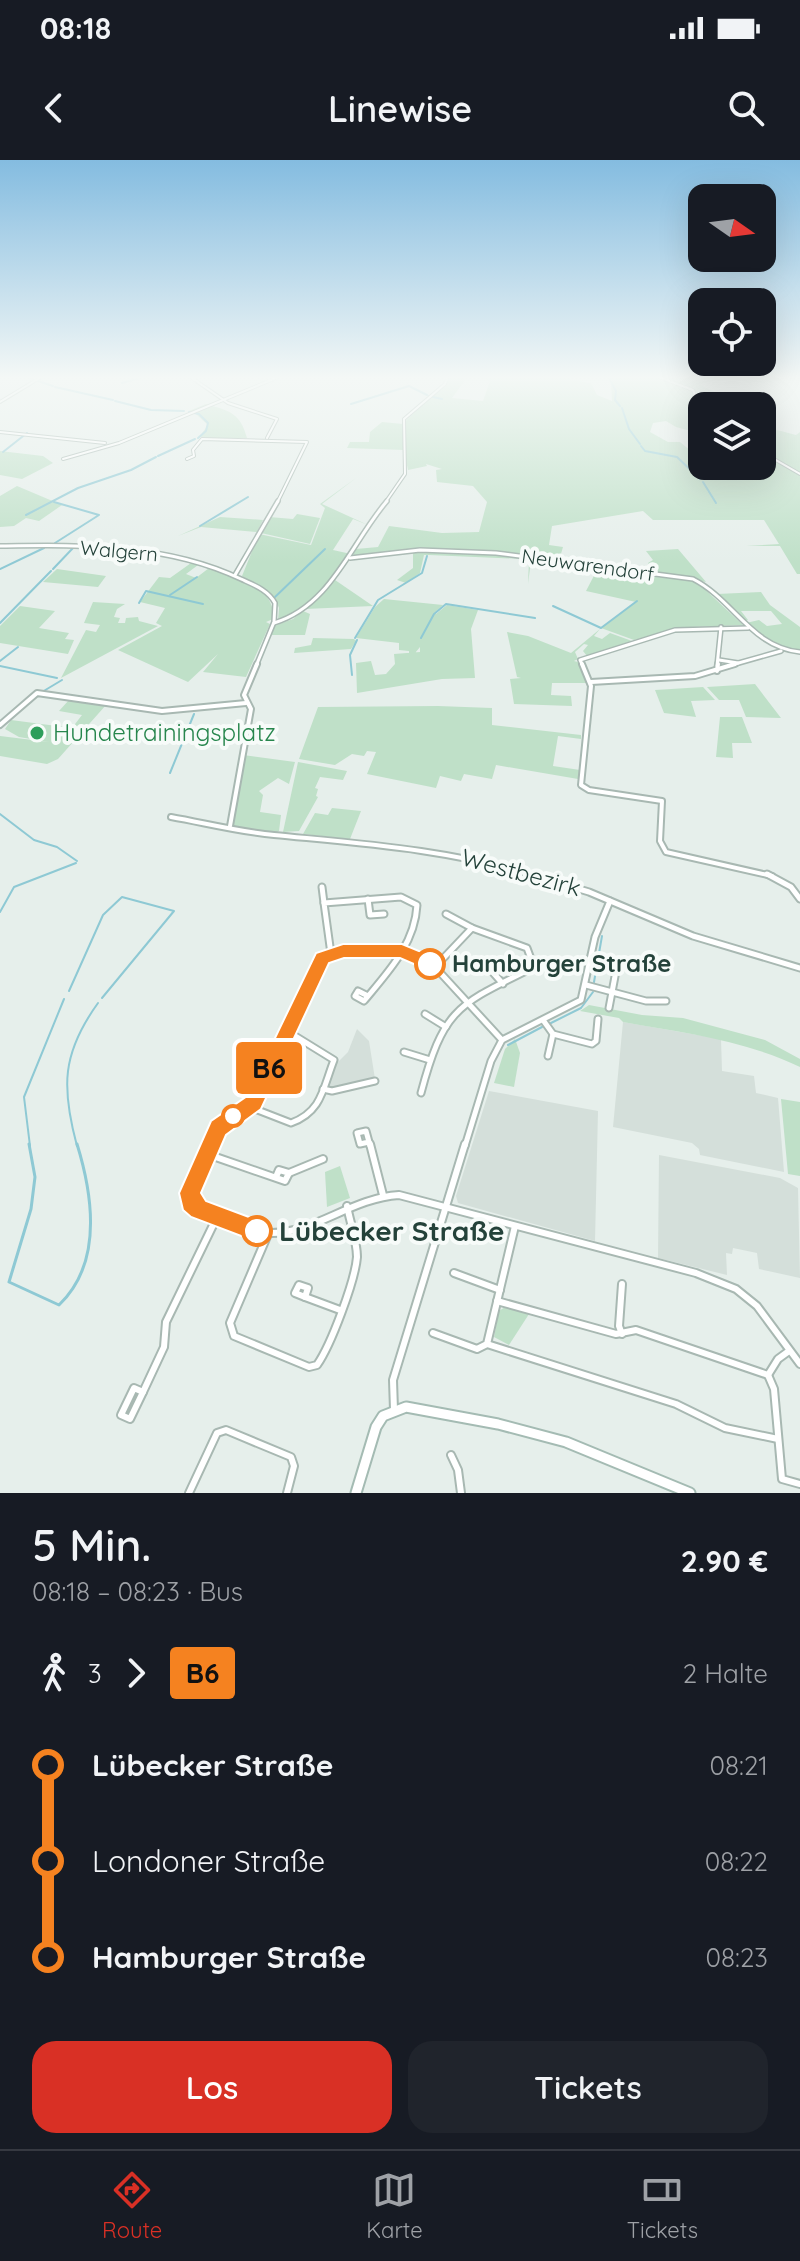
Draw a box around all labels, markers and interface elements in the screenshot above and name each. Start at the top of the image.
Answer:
text: 08:18 [40,9,111,47]
icon: back [32,86,76,130]
text: Linewise [328,86,472,131]
icon: search [724,86,768,130]
north arrow [688,184,776,272]
map controls [688,184,776,480]
button: locate [688,288,776,376]
button: layers [688,392,776,480]
street label: Walgern [79,535,159,566]
street label: Neuwarendorf [520,543,656,586]
place label: Hundetrainingsplatz [53,717,276,747]
marker: Hundetrainingsplatz [28,724,46,742]
street label: Westbezirk [458,842,584,902]
place label: Hamburger Straße [452,948,671,978]
marker: Hamburger Straße [415,949,445,979]
line badge: B6 [233,1042,305,1094]
text: B6 [252,1050,286,1085]
unlabelled marker [222,1105,244,1127]
place label: Lübecker Straße [279,1213,504,1248]
marker: Lübecker Straße [242,1216,272,1246]
text: 5 Min. [32,1517,151,1572]
text: 2.90 € [681,1542,768,1580]
text: 08:18 – 08:23 · Bus [32,1575,243,1608]
icon: walk [32,1651,76,1695]
icon: forward [114,1651,158,1695]
text: B6 [186,1655,219,1690]
text: 3 [88,1657,102,1690]
text: 2 Halte [683,1657,768,1690]
text: Lübecker Straße [92,1746,334,1784]
text: 08:21 [710,1749,768,1782]
text: Londoner Straße [92,1842,325,1880]
text: 08:22 [705,1845,768,1878]
text: Hamburger Straße [92,1938,366,1976]
text: 08:23 [706,1941,768,1974]
button: Los [32,2041,392,2133]
button: Tickets [408,2041,768,2133]
tab: Route [102,2168,162,2244]
tab: Karte [366,2168,423,2244]
tab: Tickets [627,2168,698,2244]

